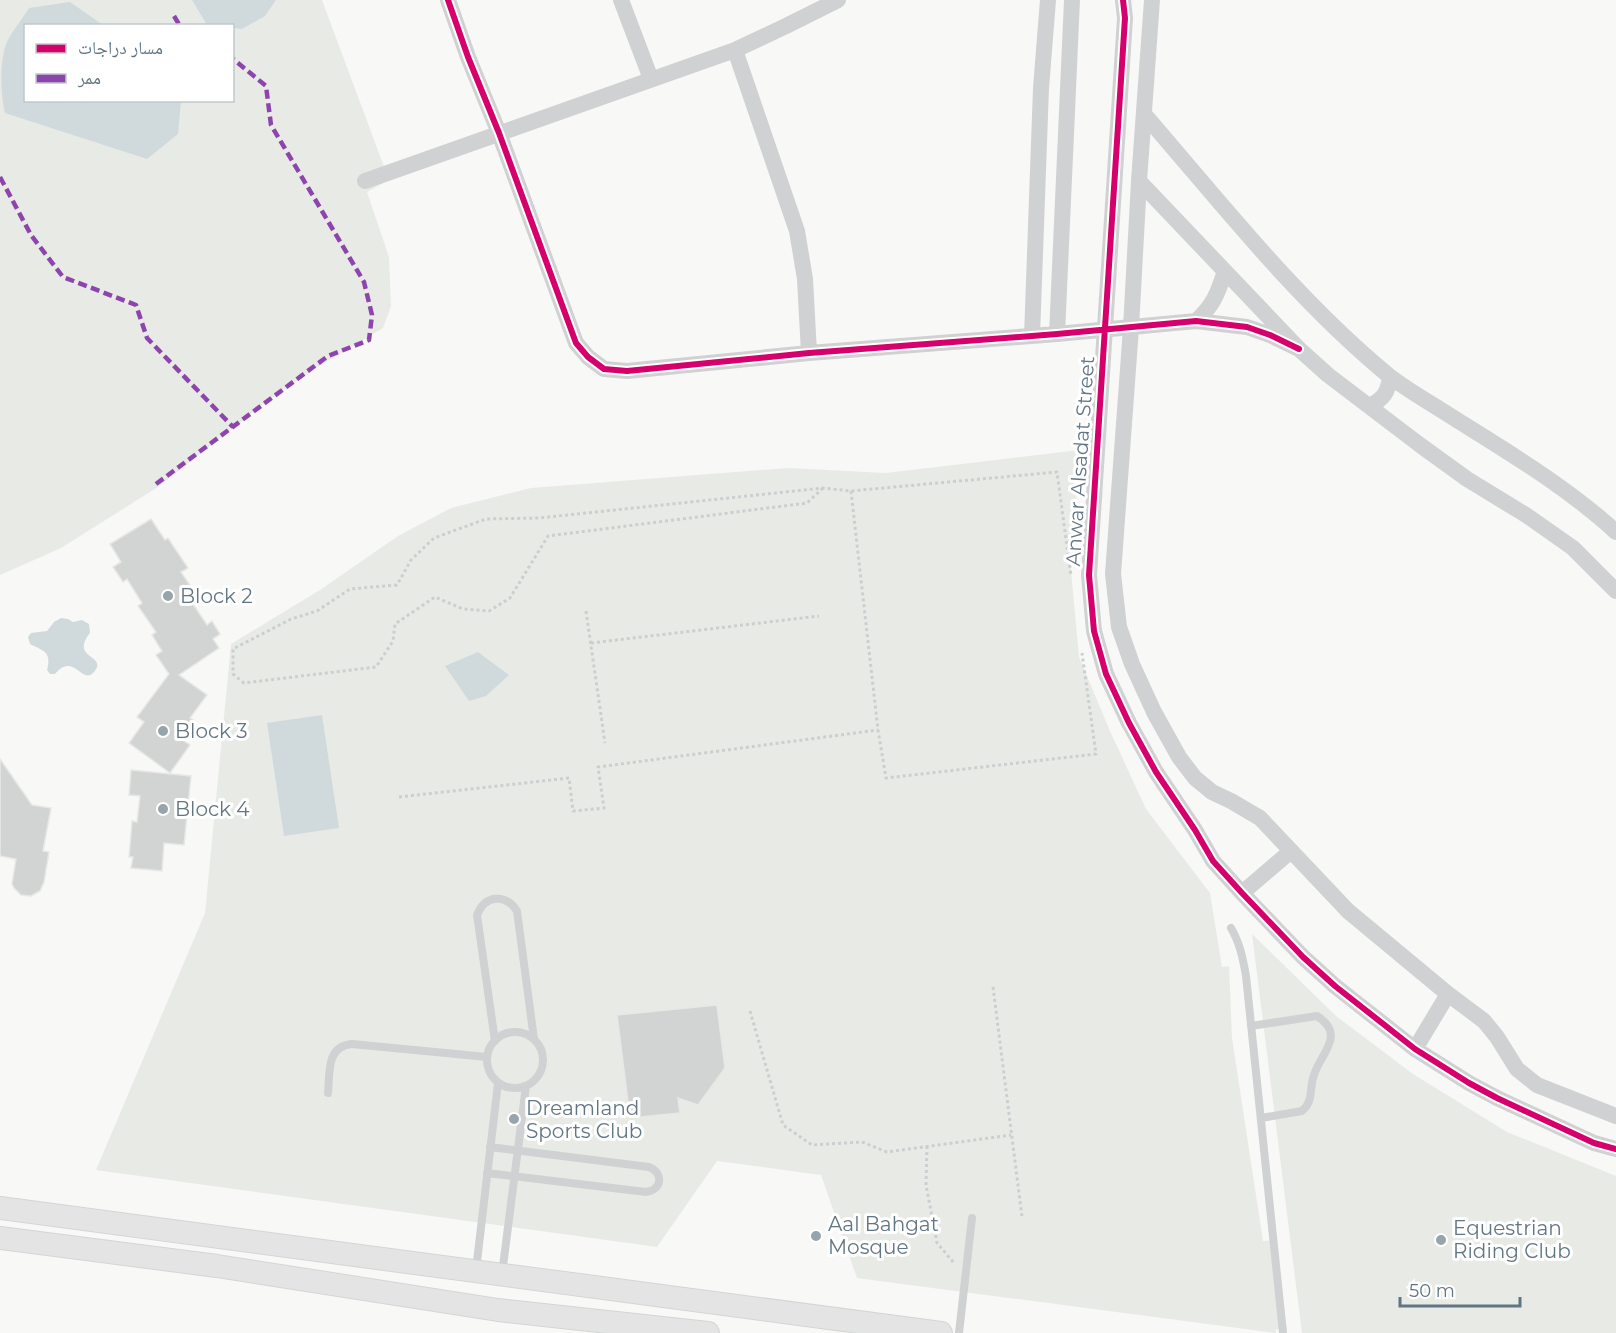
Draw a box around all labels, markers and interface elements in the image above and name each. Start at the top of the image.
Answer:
legend [24,24,234,102]
text: مسار دراجات [78,37,163,59]
text: ممر [77,67,101,89]
street label: Anwar Alsadat Street [1061,355,1099,567]
place label: Block 2 [180,584,253,608]
marker: Block 2 [161,589,175,603]
place label: Block 3 [175,719,248,743]
marker: Block 3 [156,724,170,738]
place label: Block 4 [175,797,250,821]
marker: Block 4 [156,802,170,816]
place label: Dreamland Sports Club [526,1096,642,1143]
marker: Dreamland Sports Club [507,1112,521,1126]
place label: Aal Bahgat Mosque [828,1212,939,1259]
place label: Equestrian Riding Club [1453,1216,1571,1263]
marker: Aal Bahgat Mosque [809,1229,823,1243]
marker: Equestrian Riding Club [1434,1233,1448,1247]
scale bar [1400,1270,1520,1308]
text: 50 m [1409,1280,1455,1302]

